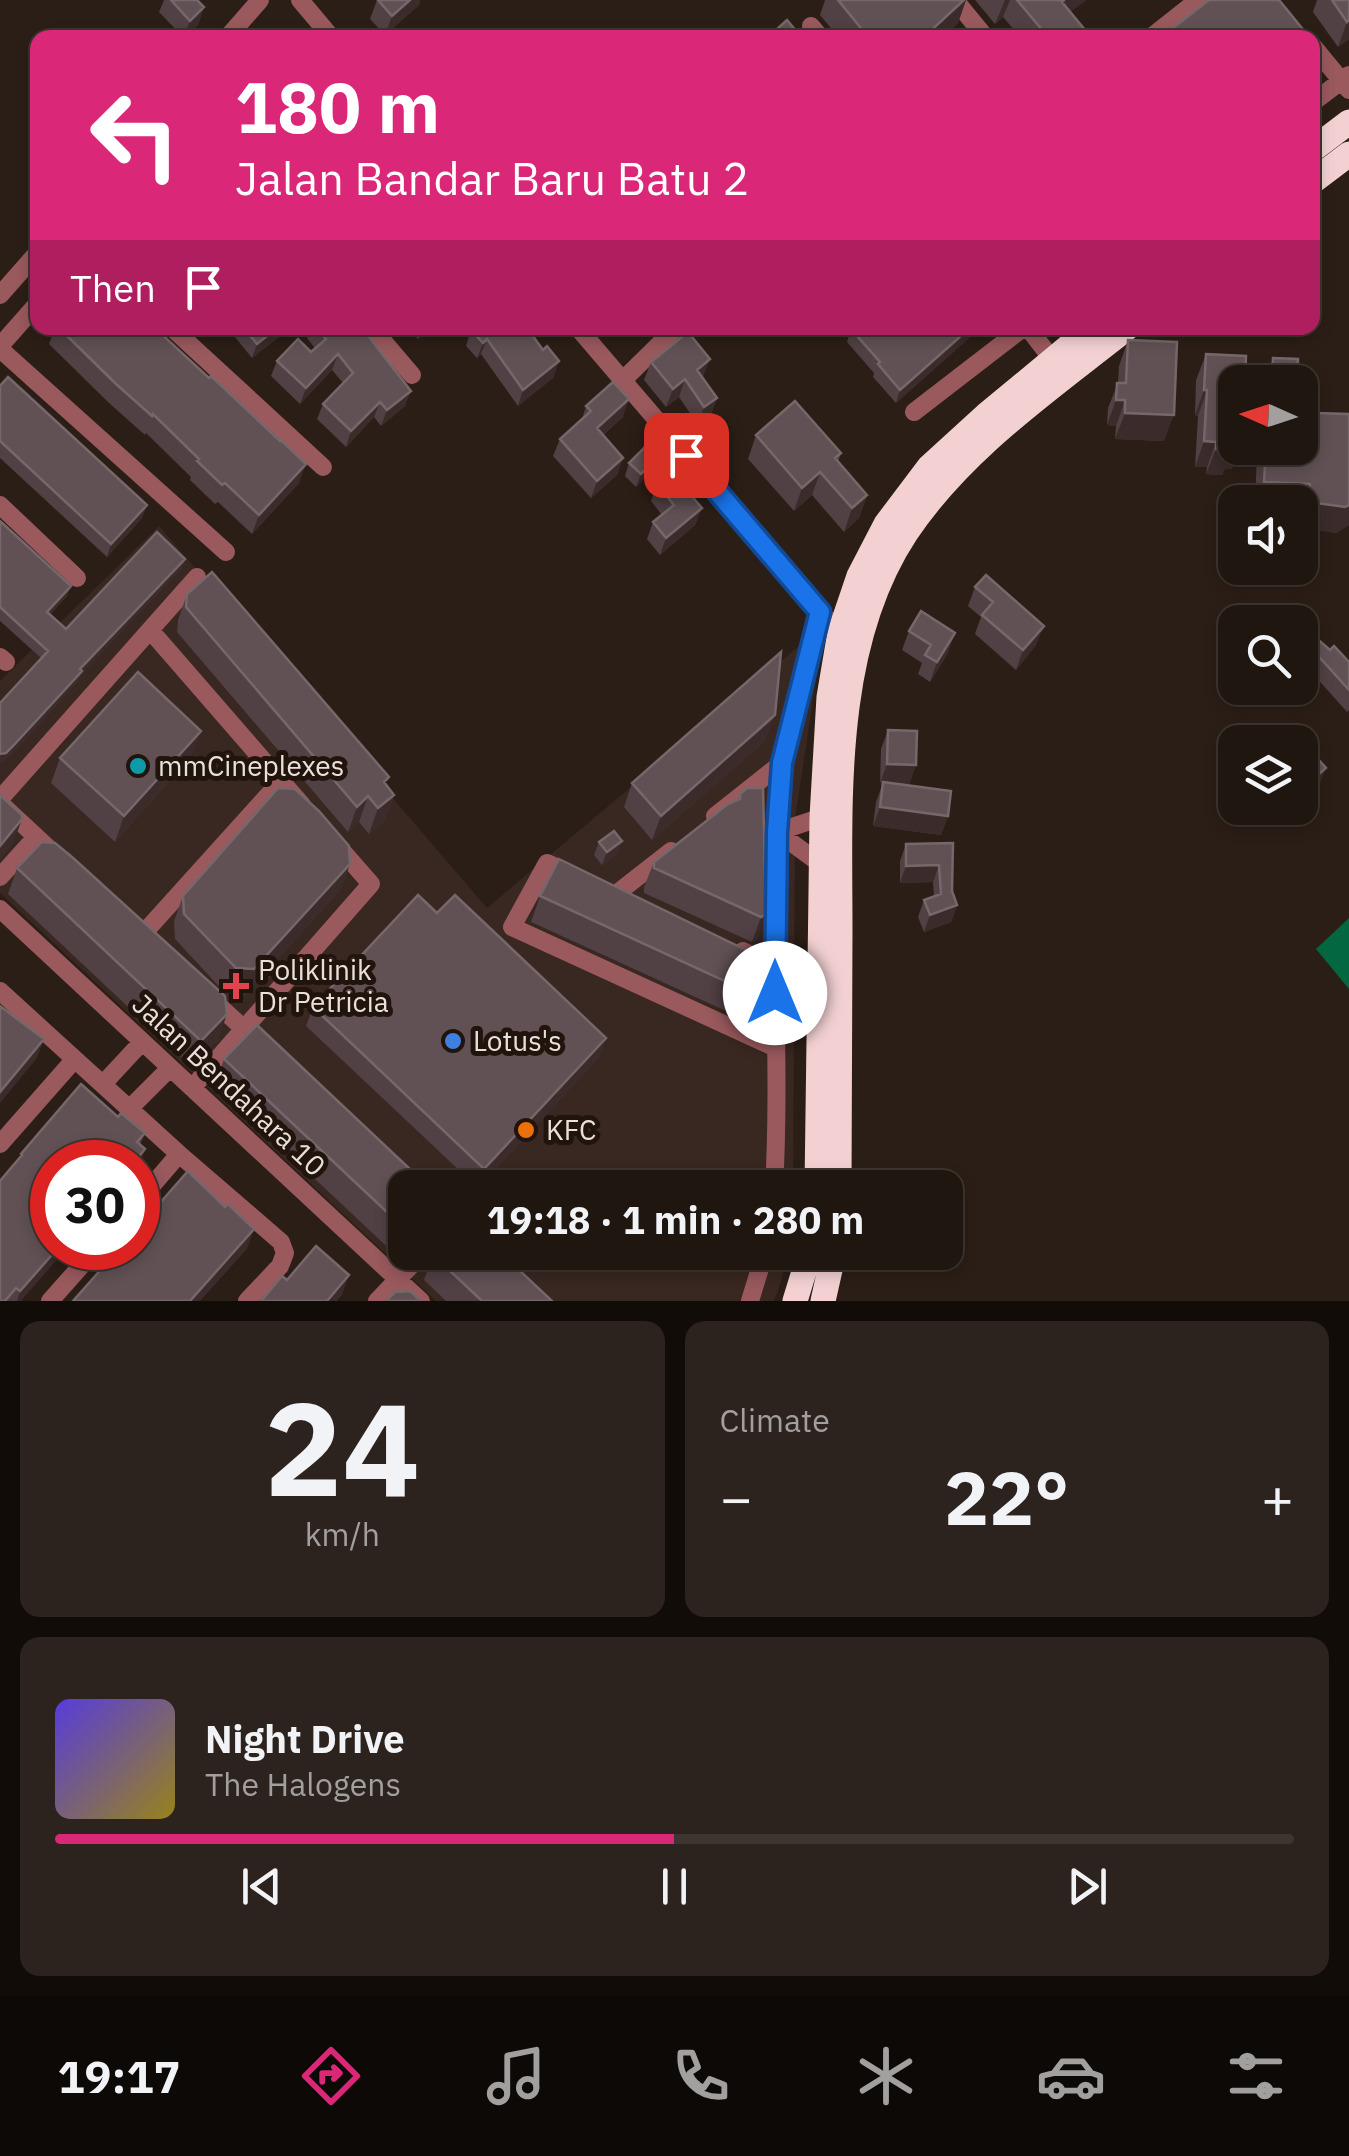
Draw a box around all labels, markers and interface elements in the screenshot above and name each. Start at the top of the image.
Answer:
text: 180 m [235,61,440,152]
icon: left [70,70,200,200]
text: Jalan Bandar Baru Batu 2 [235,149,749,207]
icon: arrive [176,260,231,315]
text: Then [70,263,156,312]
north arrow [1218,365,1318,465]
map controls [1218,365,1318,825]
pin [644,413,729,498]
icon: arrive [659,428,714,483]
button: sound [1218,485,1318,585]
button: search [1218,605,1318,705]
button: layers [1218,725,1318,825]
place label: mmCineplexes [158,747,344,784]
marker: mmCineplexes [127,755,149,777]
position arrow [723,941,827,1045]
place label: Poliklinik Dr Petricia [258,951,389,1020]
marker: Poliklinik Dr Petricia [223,973,249,999]
street label: Jalan Bendahara 10 [125,985,334,1184]
place label: Lotus's [473,1022,562,1059]
marker: Lotus's [442,1030,464,1052]
place label: KFC [546,1111,596,1148]
marker: KFC [515,1119,537,1141]
speed limit sign: 30 [30,1140,160,1270]
text: 19:18 · 1 min · 280 m [487,1195,864,1244]
text: 24 [264,1363,420,1532]
text: Climate [720,1399,830,1441]
text: 22° [944,1448,1069,1546]
text: − [720,1462,753,1533]
text: + [1261,1462,1294,1533]
text: km/h [305,1513,380,1555]
text: Night Drive [205,1714,405,1763]
text: The Halogens [205,1763,401,1805]
icon: previous [234,1859,289,1914]
icon: pause [647,1859,702,1914]
icon: next [1060,1859,1115,1914]
icon: directions [296,2041,366,2111]
icon: music [481,2041,551,2111]
icon: phone [666,2041,736,2111]
icon: climate [851,2041,921,2111]
icon: car [1036,2041,1106,2111]
icon: filters [1221,2041,1291,2111]
text: 19:17 [58,2047,180,2105]

